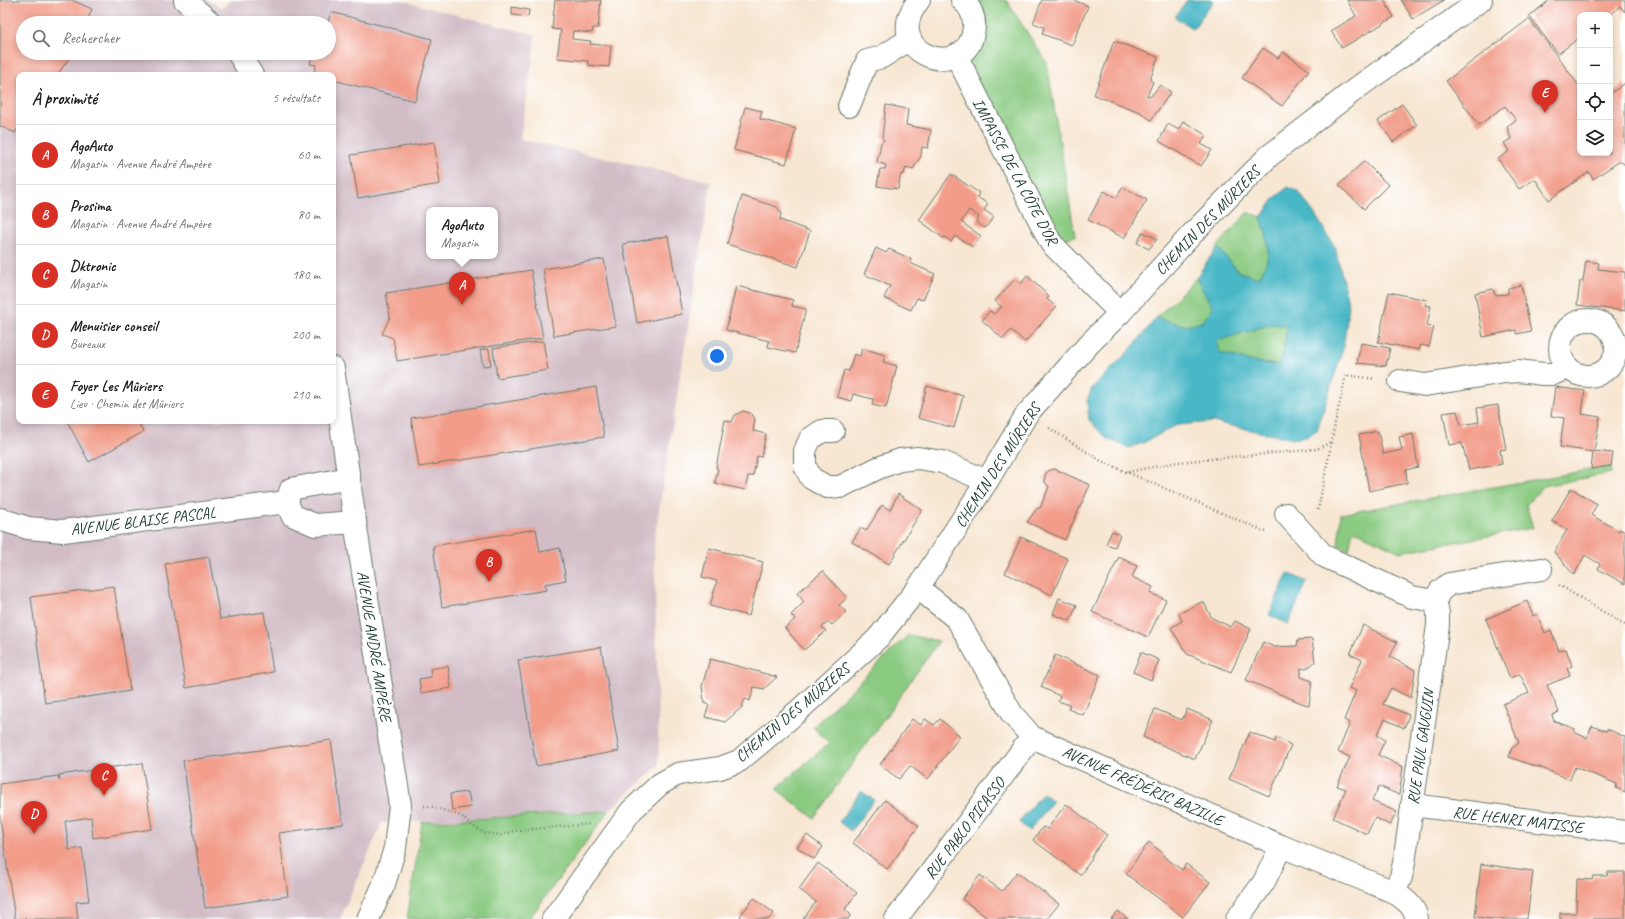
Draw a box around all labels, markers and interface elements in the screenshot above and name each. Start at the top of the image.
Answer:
map controls [1577,12,1613,156]
button: + [1577,12,1613,48]
search box [16,16,336,60]
icon: search [30,27,52,49]
text: Rechercher [62,29,120,48]
button: − [1577,48,1613,84]
pin: E [1532,80,1558,113]
button: locate [1577,84,1613,120]
text: À proximité [32,88,97,109]
text: 5 résultats [272,90,320,106]
street label: IMPASSE DE LA CÔTE D'OR [968,95,1063,250]
button: layers [1577,120,1613,156]
text: AgoAuto [70,137,112,156]
text: A [42,147,48,163]
text: 60 m [298,147,320,163]
text: Magasin · Avenue André Ampère [70,156,211,172]
street label: CHEMIN DES MÛRIERS [1151,160,1266,279]
text: Prosima [70,197,111,216]
text: B [42,207,48,223]
text: 80 m [298,207,320,223]
popup [426,207,498,259]
text: Magasin · Avenue André Ampère [70,216,211,232]
text: AgoAuto [441,216,483,235]
text: Magasin [441,235,479,251]
text: Dktronic [70,257,116,276]
text: C [42,267,48,283]
text: 180 m [292,267,320,283]
pin: A [449,272,475,305]
text: Magasin [70,276,108,292]
text: Menuisier conseil [70,317,157,336]
text: D [41,327,49,343]
text: 200 m [292,327,320,343]
text: Bureaux [70,336,105,352]
your location [707,346,727,366]
text: Foyer Les Mûriers [70,377,162,396]
text: E [42,387,48,403]
text: 210 m [292,387,320,403]
text: Lieu · Chemin des Mûriers [70,396,183,412]
street label: CHEMIN DES MÛRIERS [950,398,1047,531]
street label: AVENUE BLAISE PASCAL [69,502,217,540]
pin: B [476,549,502,582]
street label: AVENUE ANDRÉ AMPÈRE [352,570,396,725]
street label: CHEMIN DES MÛRIERS [731,657,856,767]
street label: RUE PAUL GAUGUIN [1403,686,1439,806]
street label: AVENUE FRÉDÉRIC BAZILLE [1059,741,1228,831]
pin: C [91,763,117,796]
street label: RUE PABLO PICASSO [920,772,1011,883]
pin: D [21,801,47,834]
street label: RUE HENRI MATISSE [1452,802,1587,838]

